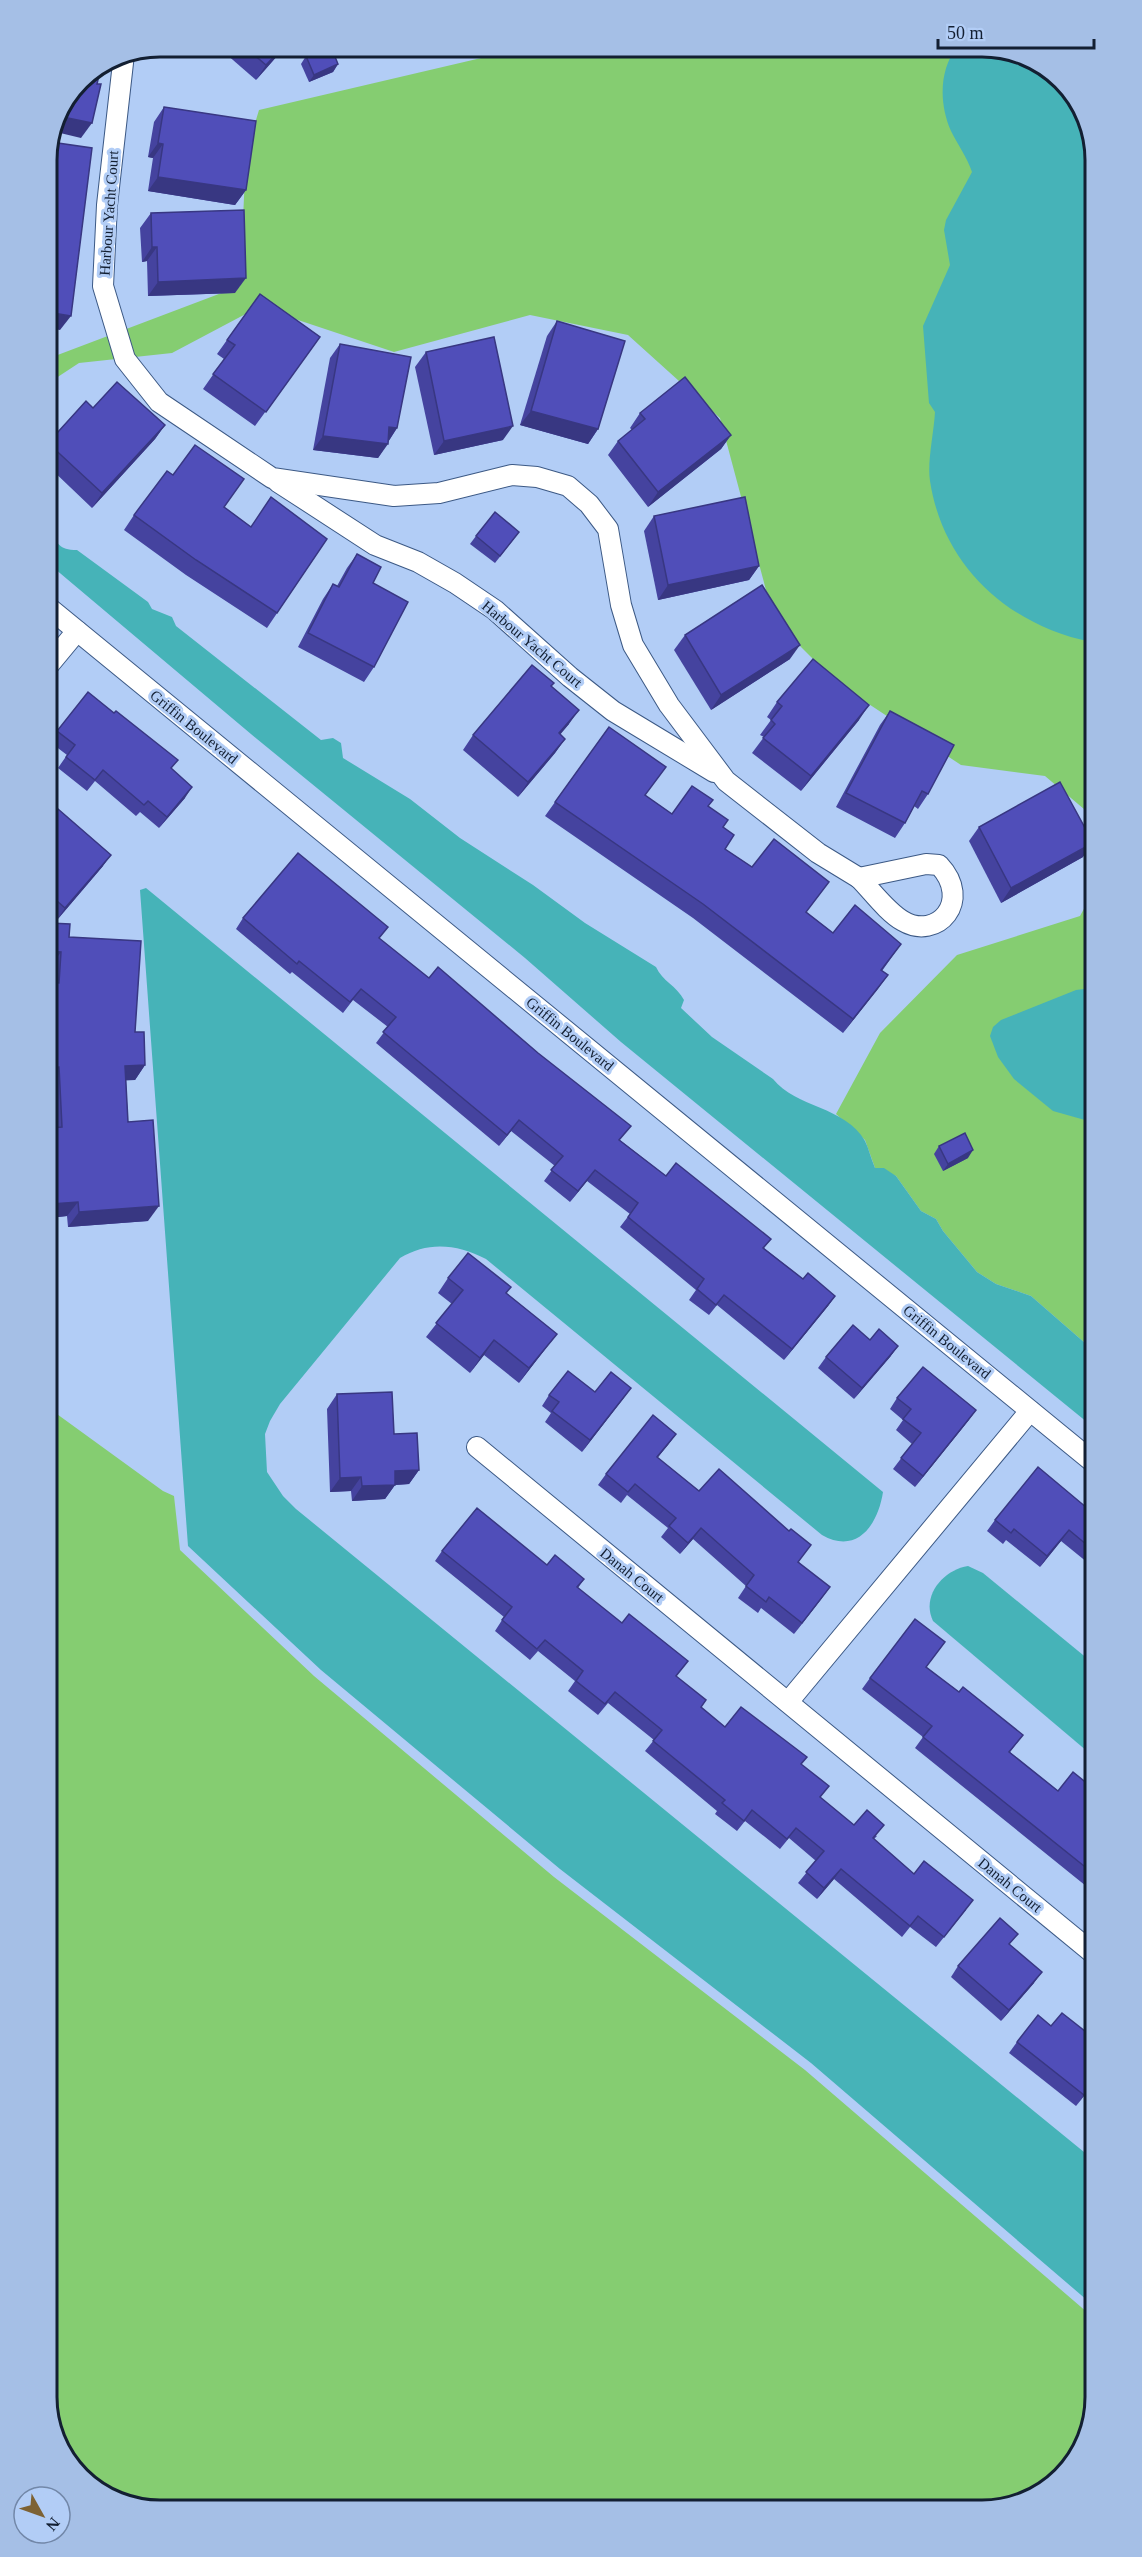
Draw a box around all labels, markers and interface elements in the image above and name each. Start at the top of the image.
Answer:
scale bar [938,12,1094,50]
text: 50 m [947,23,984,43]
street label: Harbour Yacht Court [97,149,121,276]
street label: Harbour Yacht Court [479,598,586,691]
street label: Griffin Boulevard [147,687,241,767]
street label: Griffin Boulevard [523,994,617,1074]
street label: Griffin Boulevard [900,1302,994,1382]
street label: Danah Court [597,1545,668,1606]
street label: Danah Court [975,1855,1046,1916]
north arrow [12,2485,72,2545]
text: N [43,2514,63,2535]

